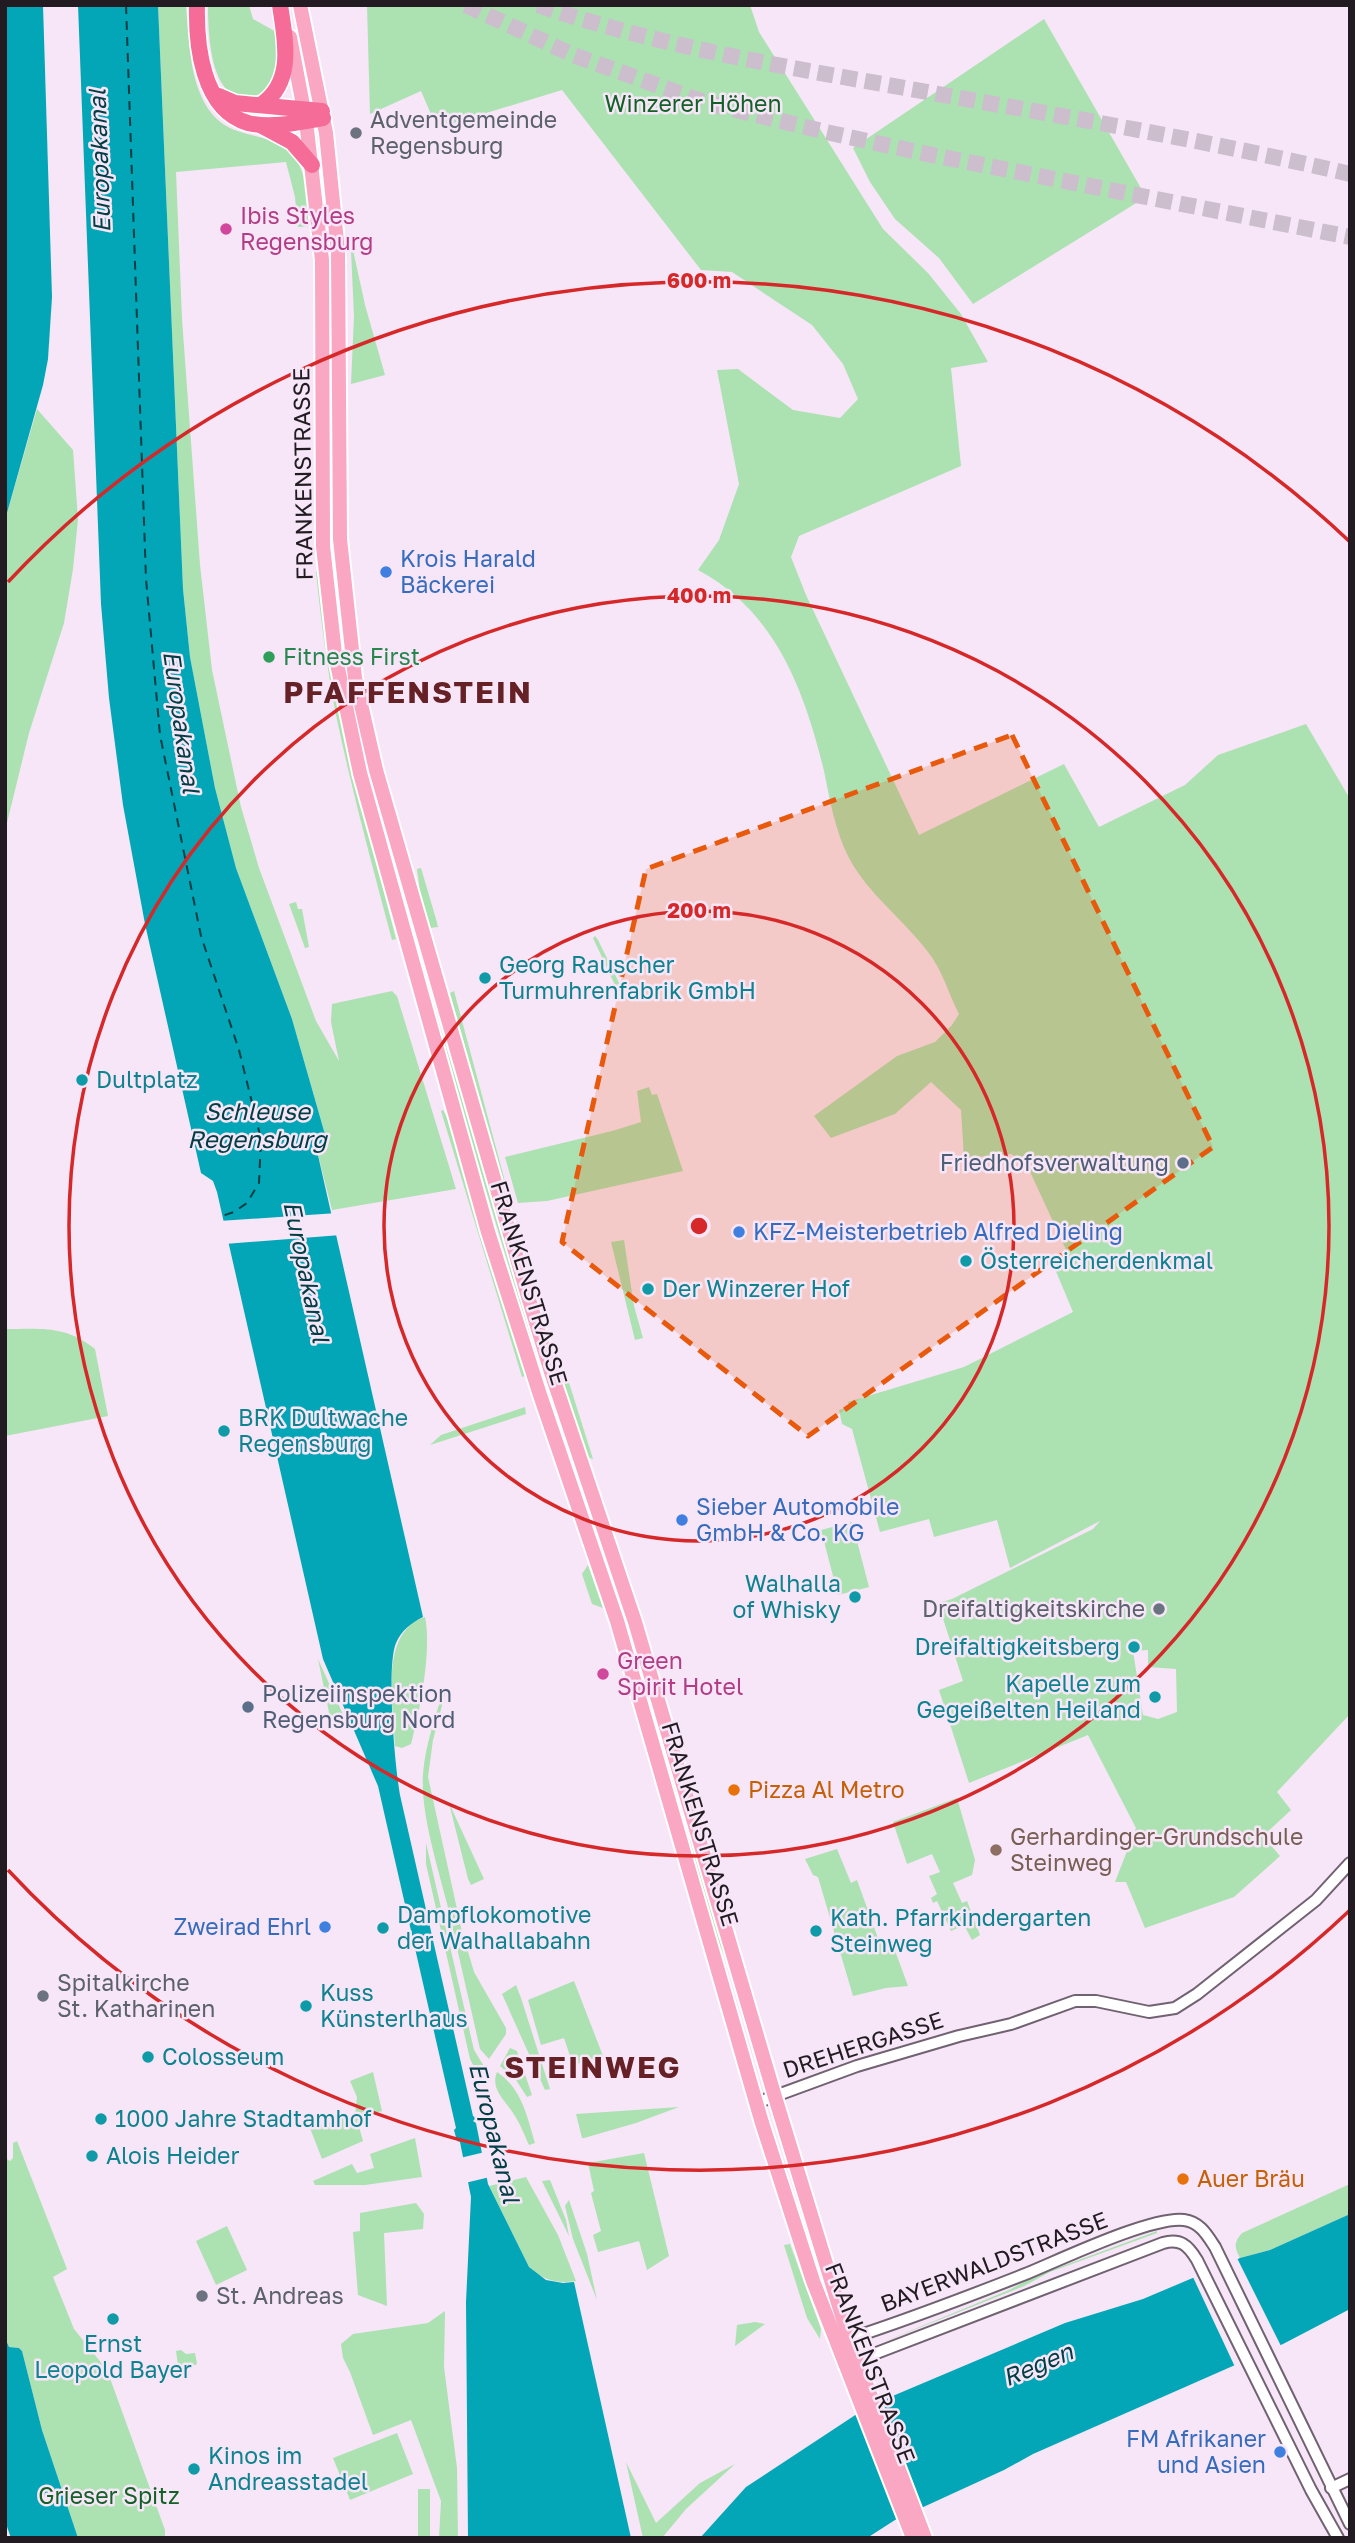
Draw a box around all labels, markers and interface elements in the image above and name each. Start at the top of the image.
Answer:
water label: Europakanal [81,87,116,233]
park label: Winzerer Höhen [604,89,782,117]
place label: Adventgemeinde Regensburg [370,105,557,159]
marker: Adventgemeinde Regensburg [348,125,364,141]
place label: Ibis Styles Regensburg [240,201,374,255]
marker: Ibis Styles Regensburg [218,221,234,237]
text: 600 m [667,267,731,293]
street label: FRANKENSTRASSE [286,367,318,581]
place label: Krois Harald Bäckerei [400,544,536,598]
marker: Krois Harald Bäckerei [378,564,394,580]
text: 400 m [667,582,731,608]
place label: Fitness First [283,642,420,670]
water label: Europakanal [158,649,207,796]
marker: Fitness First [261,649,277,665]
district label: PFAFFENSTEIN [283,674,533,710]
text: 200 m [667,897,731,923]
place label: Georg Rauscher Turmuhrenfabrik GmbH [499,950,756,1004]
marker: Georg Rauscher Turmuhrenfabrik GmbH [477,970,493,986]
place label: Dultplatz [96,1065,198,1093]
marker: Dultplatz [74,1072,90,1088]
water label: Schleuse Regensburg [187,1096,329,1154]
place label: Friedhofsverwaltung [940,1148,1169,1176]
marker: Friedhofsverwaltung [1175,1155,1191,1171]
street label: FRANKENSTRASSE [485,1177,574,1388]
water label: Europakanal [278,1198,337,1346]
centre of rings [687,1214,711,1238]
place label: KFZ-Meisterbetrieb Alfred Dieling [753,1217,1123,1245]
marker: KFZ-Meisterbetrieb Alfred Dieling [731,1224,747,1240]
place label: Österreicherdenkmal [980,1246,1213,1274]
marker: Österreicherdenkmal [958,1253,974,1269]
place label: Der Winzerer Hof [662,1274,850,1302]
marker: Der Winzerer Hof [640,1281,656,1297]
place label: BRK Dultwache Regensburg [238,1403,408,1457]
marker: BRK Dultwache Regensburg [216,1423,232,1439]
place label: Sieber Automobile GmbH & Co. KG [696,1492,899,1546]
marker: Sieber Automobile GmbH & Co. KG [674,1512,690,1528]
place label: Walhalla of Whisky [733,1569,841,1623]
marker: Walhalla of Whisky [847,1589,863,1605]
place label: Dreifaltigkeitskirche [922,1594,1145,1622]
marker: Dreifaltigkeitskirche [1151,1601,1167,1617]
place label: Dreifaltigkeitsberg [915,1632,1120,1660]
marker: Dreifaltigkeitsberg [1126,1639,1142,1655]
place label: Green Spirit Hotel [617,1646,743,1700]
marker: Green Spirit Hotel [595,1666,611,1682]
place label: Kapelle zum Gegeißelten Heiland [916,1669,1141,1723]
place label: Polizeiinspektion Regensburg Nord [262,1679,455,1733]
marker: Kapelle zum Gegeißelten Heiland [1147,1689,1163,1705]
marker: Polizeiinspektion Regensburg Nord [240,1699,256,1715]
street label: FRANKENSTRASSE [656,1718,745,1929]
place label: Pizza Al Metro [748,1775,905,1803]
marker: Pizza Al Metro [726,1782,742,1798]
place label: Gerhardinger-Grundschule Steinweg [1010,1822,1303,1876]
marker: Gerhardinger-Grundschule Steinweg [988,1842,1004,1858]
place label: Dampflokomotive der Walhallabahn [397,1900,591,1954]
place label: Kath. Pfarrkindergarten Steinweg [830,1903,1091,1957]
place label: Zweirad Ehrl [174,1912,311,1940]
marker: Zweirad Ehrl [317,1919,333,1935]
marker: Dampflokomotive der Walhallabahn [375,1920,391,1936]
marker: Kath. Pfarrkindergarten Steinweg [808,1923,824,1939]
place label: Spitalkirche St. Katharinen [57,1968,215,2022]
place label: Kuss Künsterlhaus [320,1978,468,2032]
marker: Spitalkirche St. Katharinen [35,1988,51,2004]
marker: Kuss Künsterlhaus [298,1998,314,2014]
street label: DREHERGASSE [779,2005,947,2083]
place label: Colosseum [162,2042,284,2070]
marker: Colosseum [140,2049,156,2065]
district label: STEINWEG [504,2049,682,2085]
water label: Europakanal [464,2059,527,2207]
place label: 1000 Jahre Stadtamhof [115,2104,372,2132]
marker: 1000 Jahre Stadtamhof [93,2111,109,2127]
place label: Alois Heider [106,2141,239,2169]
marker: Alois Heider [84,2148,100,2164]
place label: Auer Bräu [1197,2164,1305,2192]
marker: Auer Bräu [1175,2171,1191,2187]
street label: BAYERWALDSTRASSE [876,2205,1111,2317]
street label: FRANKENSTRASSE [820,2258,922,2467]
place label: St. Andreas [216,2281,344,2309]
marker: St. Andreas [194,2288,210,2304]
marker: Ernst Leopold Bayer [105,2311,121,2327]
place label: Ernst Leopold Bayer [34,2329,192,2383]
water label: Regen [998,2335,1078,2392]
place label: FM Afrikaner und Asien [1126,2424,1266,2478]
place label: Kinos im Andreasstadel [208,2441,368,2495]
marker: FM Afrikaner und Asien [1272,2444,1288,2460]
marker: Kinos im Andreasstadel [186,2461,202,2477]
park label: Grieser Spitz [38,2481,180,2509]

